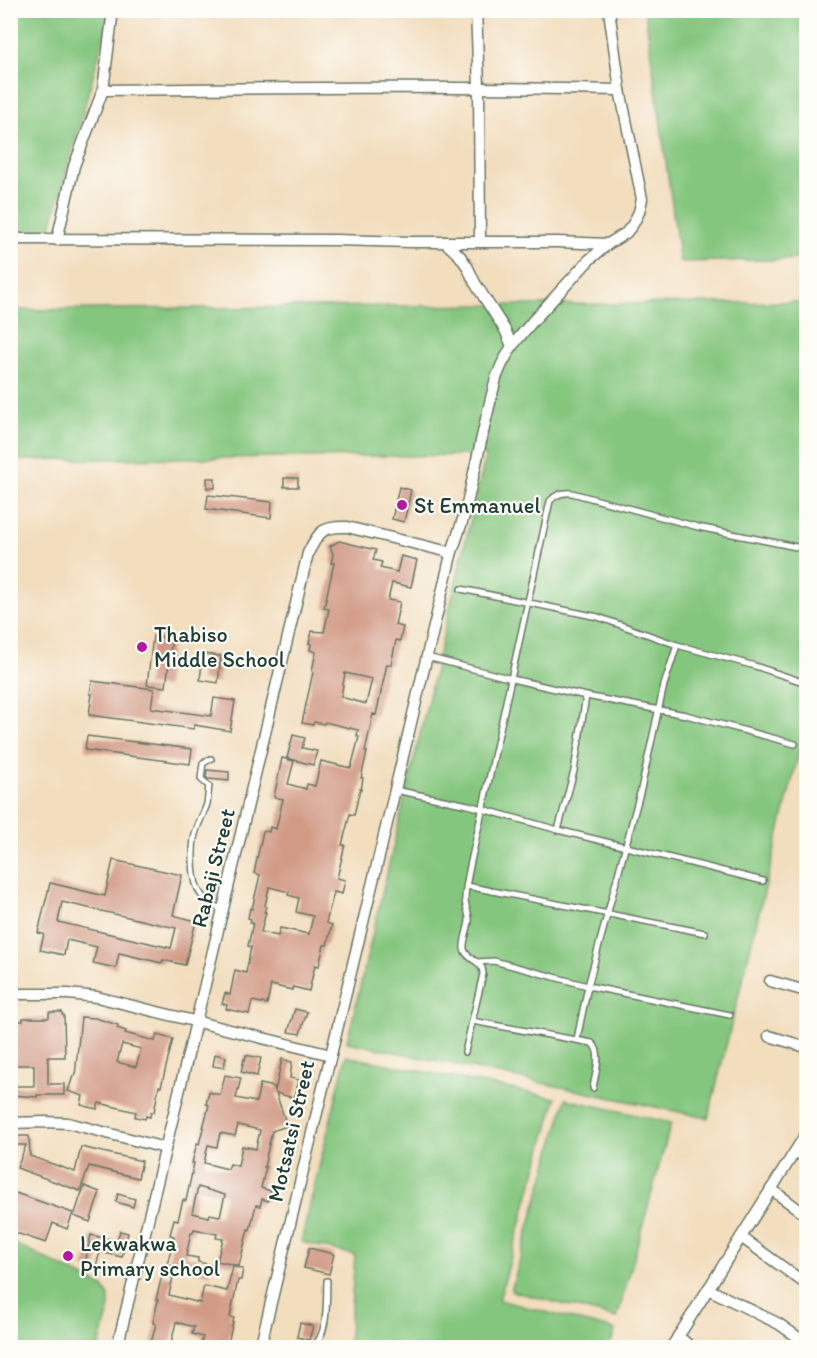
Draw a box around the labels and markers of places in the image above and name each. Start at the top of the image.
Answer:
place label: St Emmanuel [414,492,541,519]
marker: St Emmanuel [395,498,409,512]
place label: Thabiso Middle School [154,621,285,673]
marker: Thabiso Middle School [135,640,149,654]
place label: Lekwakwa Primary school [80,1230,220,1282]
marker: Lekwakwa Primary school [61,1249,75,1263]

